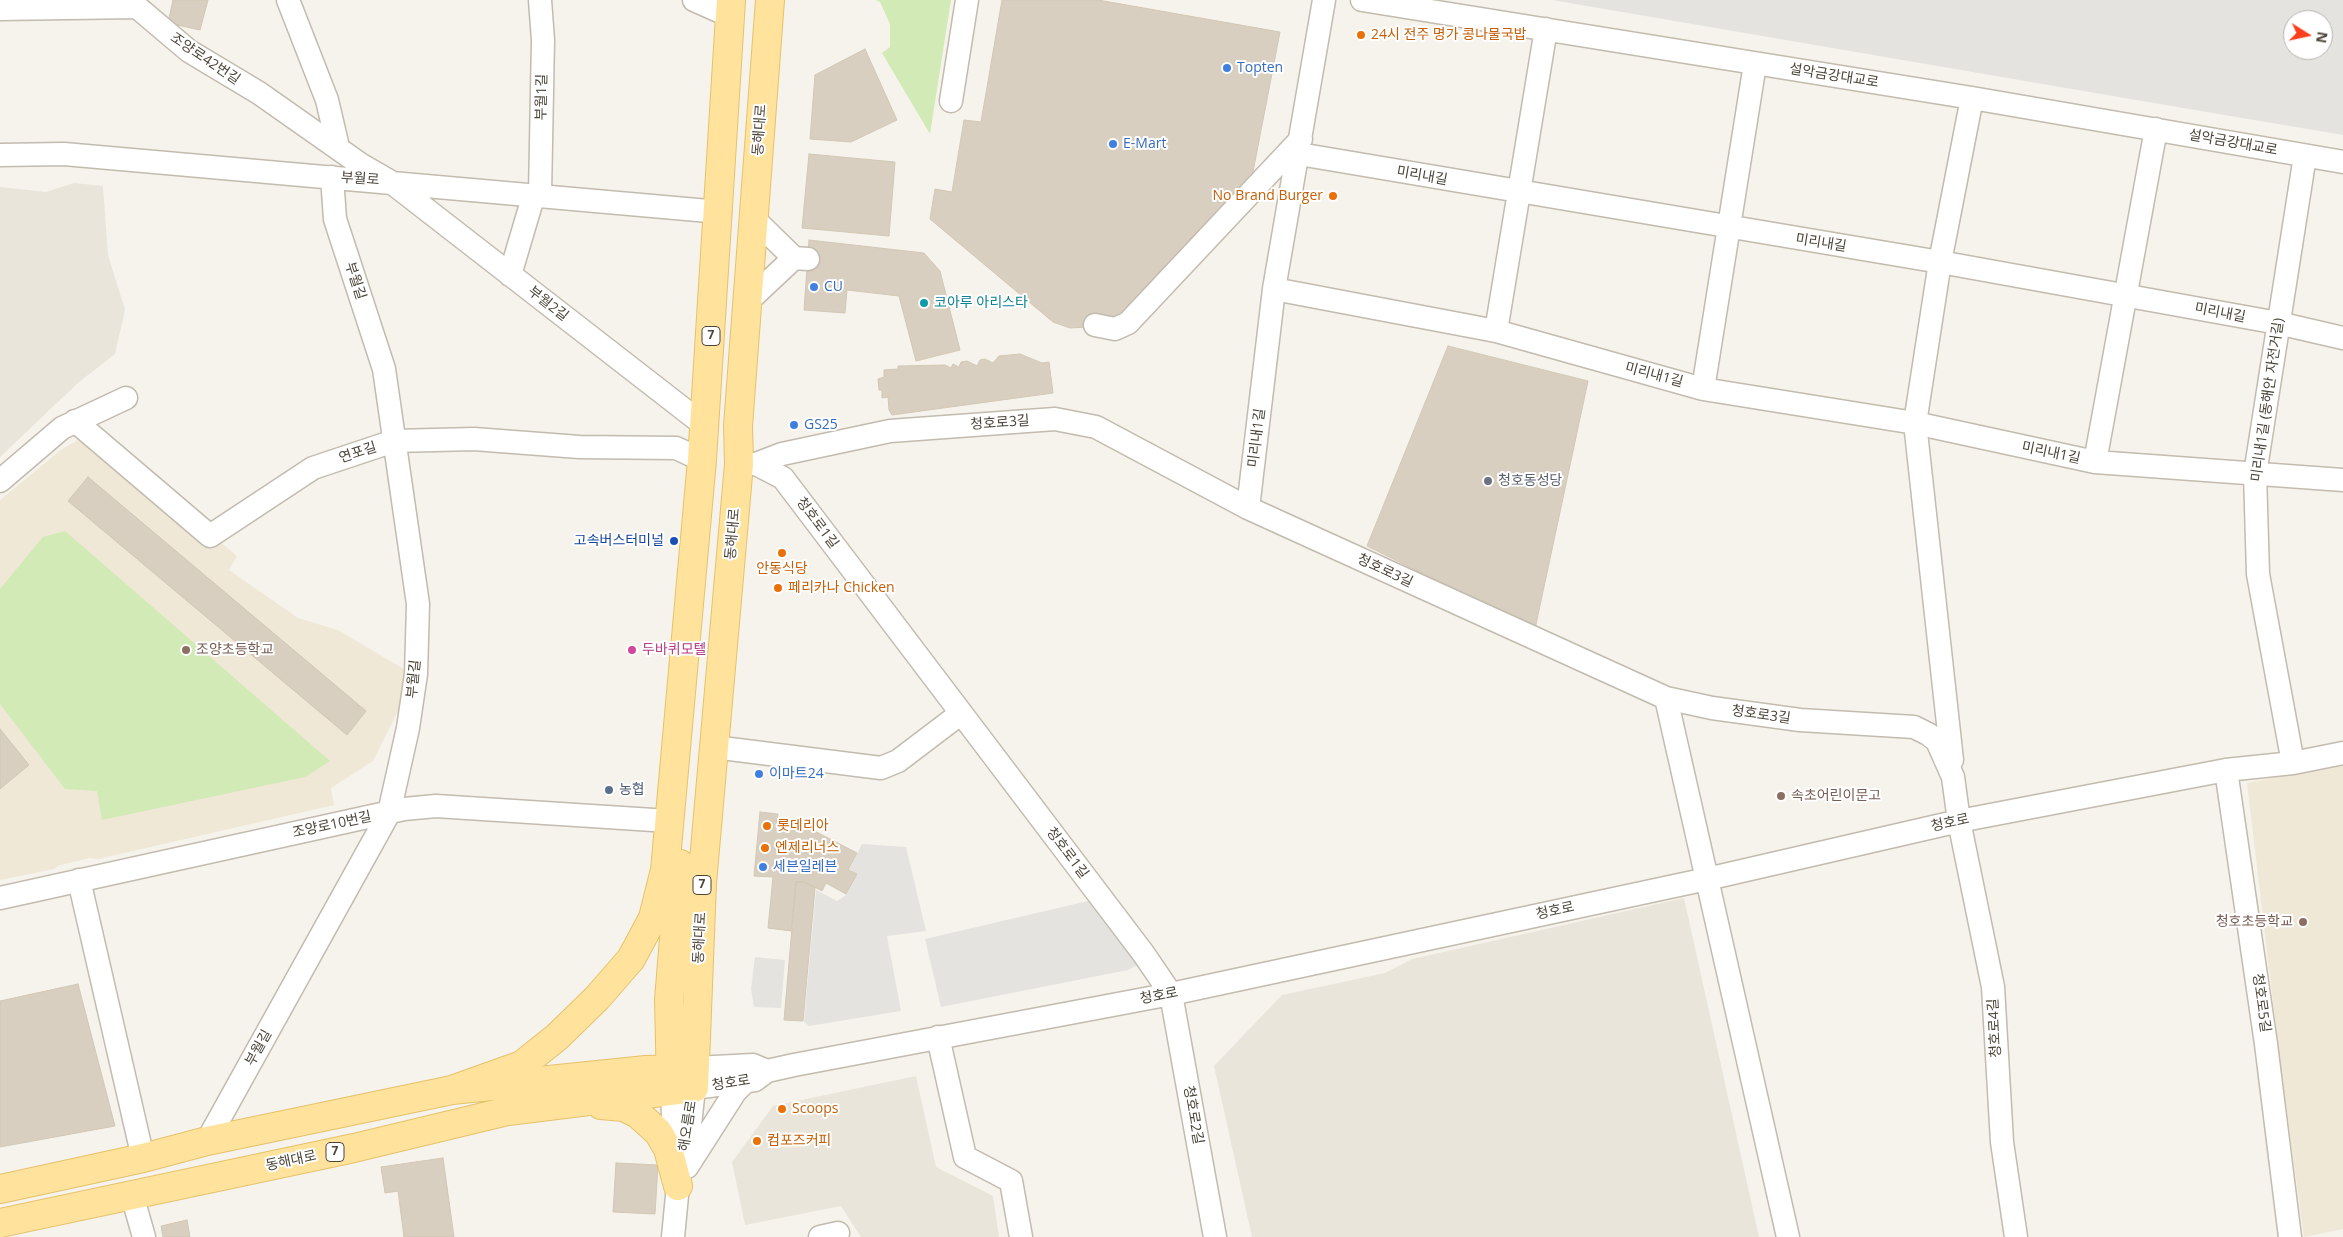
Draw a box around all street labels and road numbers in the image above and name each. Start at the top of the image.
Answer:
street label: 조양로42번길 [167,30,243,88]
street label: 설악금강대교로 [1788,61,1880,91]
street label: 부월1길 [533,74,551,120]
street label: 동해대로 [750,104,770,156]
street label: 설악금강대교로 [2187,127,2279,159]
street label: 미리내길 [1395,163,1449,189]
street label: 부월로 [340,169,380,189]
street label: 미리내길 [1794,231,1848,255]
street label: 부월길 [341,260,369,302]
street label: 부월2길 [524,283,572,325]
street label: 미리내길 [2193,300,2247,326]
street label: 미리내1길 (동해안 자전거길) [2248,317,2288,483]
road number: 7 [702,326,720,346]
street label: 미리내1길 [1623,359,1685,391]
street label: 미리내1길 [1245,407,1269,469]
street label: 청호로3길 [970,413,1030,433]
street label: 연포길 [337,439,379,467]
street label: 미리내1길 [2020,439,2082,467]
street label: 청호로1길 [792,494,842,552]
street label: 동해대로 [722,508,744,560]
street label: 청호로3길 [1354,551,1416,591]
street label: 부월길 [404,659,424,699]
street label: 청호로3길 [1730,703,1792,727]
street label: 조양로10번길 [291,808,373,842]
street label: 청호로 [1929,811,1971,835]
street label: 청호로1길 [1042,824,1092,882]
road number: 7 [693,876,711,894]
street label: 청호로 [1534,899,1576,923]
street label: 동해대로 [690,912,710,964]
street label: 청호로5길 [2249,972,2273,1034]
street label: 청호로 [1138,984,1180,1008]
street label: 청호로4길 [1985,998,2005,1058]
street label: 부월길 [242,1027,276,1069]
street label: 청호로 [711,1072,751,1094]
street label: 청호로2길 [1180,1084,1206,1146]
street label: 해오름로 [676,1099,700,1153]
road number: 7 [326,1142,344,1162]
street label: 동해대로 [264,1147,318,1175]

